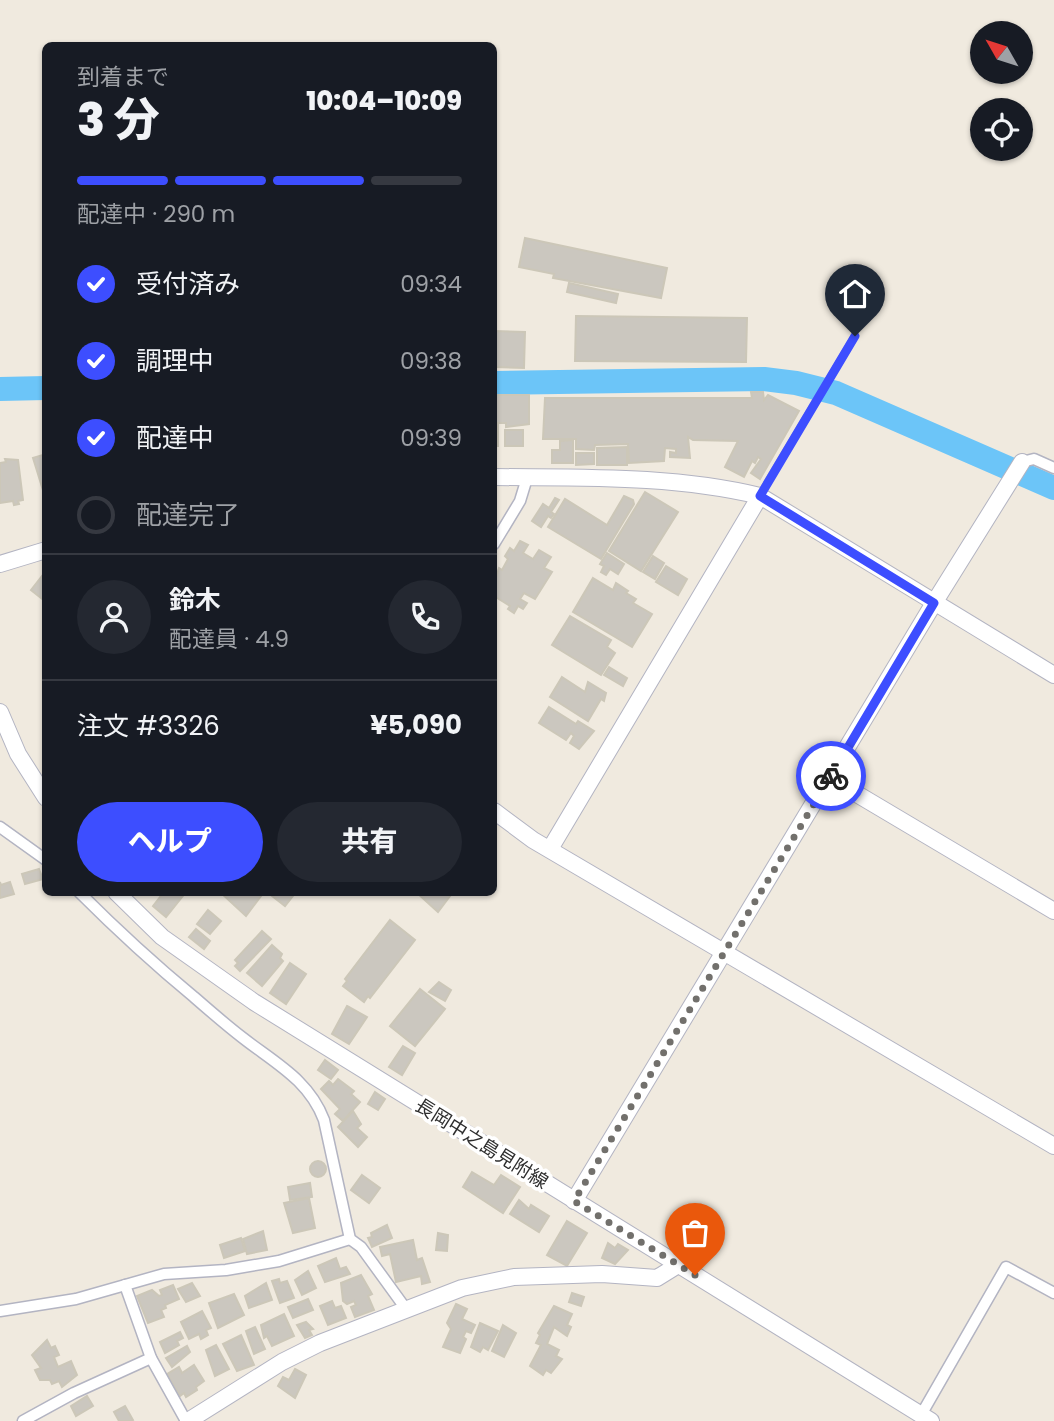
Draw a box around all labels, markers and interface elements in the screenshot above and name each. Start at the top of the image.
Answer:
north arrow [970,21,1032,84]
map controls [970,21,1033,161]
text: 到着まで [77,61,169,93]
text: 10:04–10:09 [306,83,462,119]
text: 3 分 [77,88,160,152]
button: locate [970,98,1033,161]
text: 配達中 · 290 m [77,198,235,230]
pin [825,264,885,336]
icon: check [77,265,115,303]
text: 受付済み [136,266,240,302]
text: 09:34 [400,268,462,300]
icon: home [836,275,874,313]
icon: check [77,342,115,380]
text: 調理中 [136,343,214,379]
text: 09:38 [400,345,462,377]
icon: check [77,419,115,457]
text: 配達中 [136,420,214,456]
text: 09:39 [400,422,462,454]
text: 配達完了 [136,497,240,533]
button: person [77,580,151,654]
button: phone [388,580,462,654]
text: 鈴木 [169,582,221,618]
text: 配達員 · 4.9 [169,623,289,655]
text: ¥5,090 [370,707,462,743]
text: 注文 #3326 [77,708,220,744]
courier [796,741,866,811]
icon: bike [812,757,850,795]
button: ヘルプ [77,802,263,882]
button: 共有 [277,802,462,882]
street label: 長岡中之島見附線 [410,1092,553,1195]
pin [665,1203,725,1275]
icon: bag [676,1214,714,1252]

